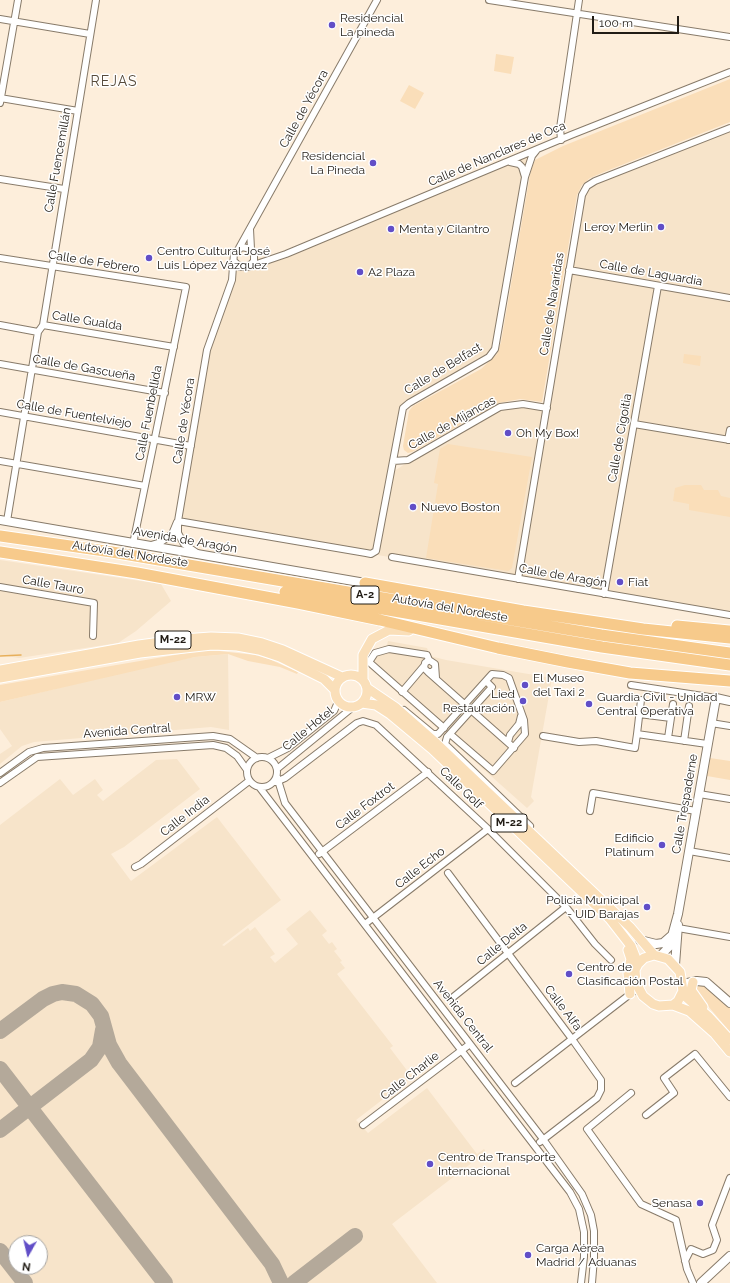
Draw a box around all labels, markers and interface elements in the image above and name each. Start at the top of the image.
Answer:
scale bar [594,8,681,34]
place label: Residencial La pineda [340,11,404,39]
text: 100 m [599,16,633,30]
marker: Residencial La pineda [327,20,337,30]
street label: Calle de Yécora [277,67,331,151]
district label: REJAS [91,74,137,90]
street label: Calle Fuencemillán [42,106,74,214]
street label: Calle de Nanclares de Oca [426,119,568,189]
place label: Residencial La Pineda [301,149,365,177]
marker: Residencial La Pineda [368,158,378,168]
place label: Leroy Merlin [584,220,653,234]
place label: Menta y Cilantro [399,222,489,236]
marker: Leroy Merlin [656,222,666,232]
marker: Menta y Cilantro [386,224,396,234]
place label: Centro Cultural José Luis López Vázquez [157,244,270,272]
street label: Calle de Febrero [47,248,141,276]
street label: Calle de Navaridas [537,252,567,356]
marker: Centro Cultural José Luis López Vázquez [144,253,154,263]
street label: Calle de Laguardia [598,257,704,289]
place label: A2 Plaza [368,265,415,279]
marker: A2 Plaza [355,267,365,277]
street label: Calle Gualda [51,308,123,334]
street label: Calle de Belfast [402,340,484,398]
street label: Calle de Gascueña [31,352,137,384]
street label: Calle Fuenbellida [133,364,165,462]
street label: Calle de Yécora [170,377,198,465]
street label: Calle de Cigoitia [605,392,635,484]
street label: Calle de Mijancas [406,393,498,453]
street label: Calle de Fuentelviejo [15,397,133,431]
place label: Oh My Box! [516,426,579,440]
marker: Oh My Box! [503,428,513,438]
place label: Nuevo Boston [421,500,500,514]
marker: Nuevo Boston [408,502,418,512]
street label: Avenida de Aragón [132,524,238,556]
street label: Autovía del Nordeste [71,538,189,570]
street label: Calle de Aragón [518,561,608,591]
street label: Calle Tauro [21,573,85,597]
place label: Fiat [628,575,648,589]
marker: Fiat [615,577,625,587]
road number: A-2 [351,586,379,604]
street label: Autovía del Nordeste [391,591,509,625]
road number: M-22 [155,631,191,649]
place label: El Museo del Taxi 2 [533,671,584,699]
marker: El Museo del Taxi 2 [520,680,530,690]
place label: Lied Restauración [443,687,515,715]
place label: MRW [185,690,216,704]
place label: Guardia Civil - Unidad Central Operativa [597,690,717,718]
marker: MRW [172,692,182,702]
marker: Lied Restauración [518,696,528,706]
marker: Guardia Civil - Unidad Central Operativa [584,699,594,709]
street label: Calle Hotel [280,704,336,754]
street label: Avenida Central [83,721,171,741]
street label: Calle Trespaderne [669,753,701,855]
street label: Calle Golf [436,764,486,812]
street label: Calle Foxtrot [333,779,397,833]
street label: Calle India [158,792,212,840]
road number: M-22 [491,814,527,832]
place label: Edificio Platinum [605,831,654,859]
marker: Edificio Platinum [657,840,667,850]
street label: Calle Echo [392,844,448,892]
place label: Policía Municipal - UID Barajas [546,893,639,921]
marker: Policía Municipal - UID Barajas [642,902,652,912]
street label: Calle Delta [474,919,530,969]
place label: Centro de Clasificación Postal [577,960,683,988]
marker: Centro de Clasificación Postal [564,969,574,979]
street label: Avenida Central [430,977,496,1055]
street label: Calle Alfa [541,982,585,1034]
street label: Calle Charlie [378,1049,442,1103]
place label: Centro de Transporte Internacional [438,1150,555,1178]
marker: Centro de Transporte Internacional [425,1159,435,1169]
place label: Senasa [652,1196,692,1210]
marker: Senasa [695,1198,705,1208]
north arrow [8,1235,48,1275]
place label: Carga Aérea Madrid / Aduanas [536,1241,637,1269]
marker: Carga Aérea Madrid / Aduanas [523,1250,533,1260]
text: N [21,1259,31,1273]

